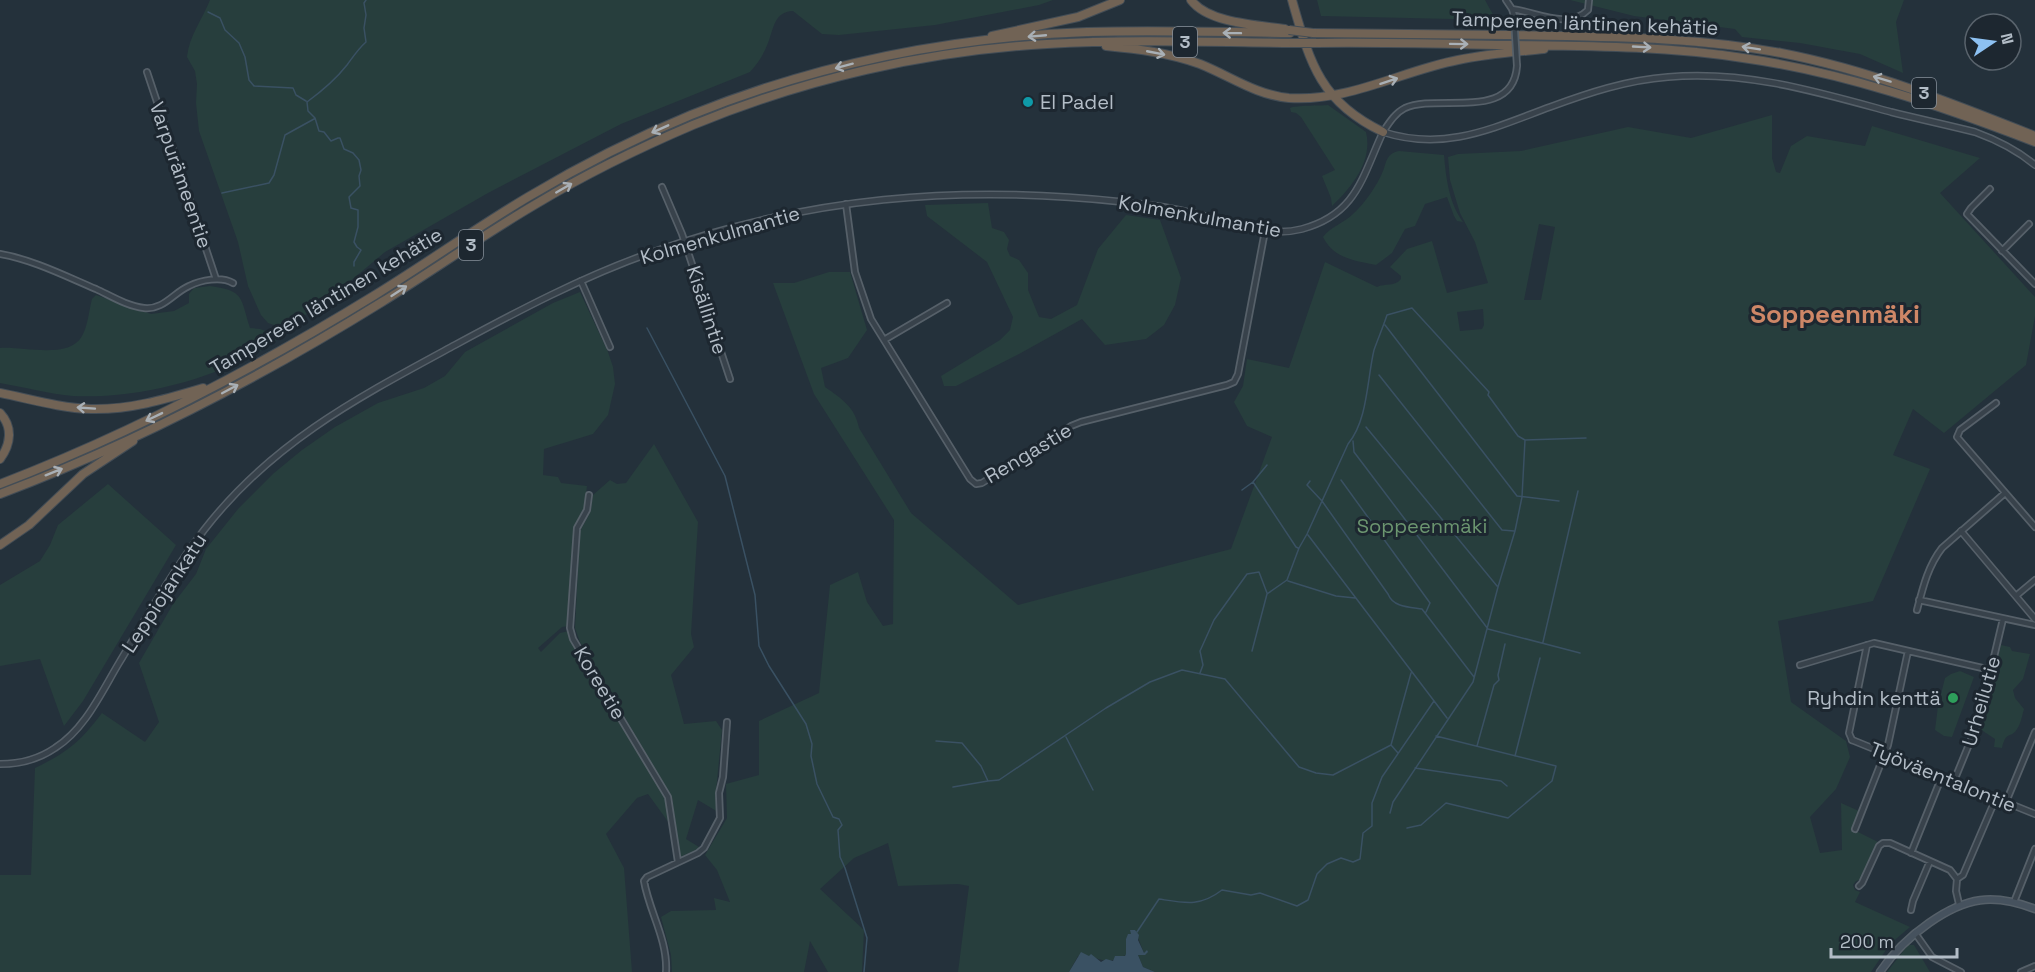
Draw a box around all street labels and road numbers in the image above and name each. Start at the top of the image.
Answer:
street label: Tampereen läntinen kehätie [1451,5,1719,41]
road number: 3 [1173,27,1197,57]
road number: 3 [1912,78,1936,108]
street label: Varpurämeentie [144,98,218,252]
street label: Kolmenkulmantie [1117,189,1283,243]
street label: Kolmenkulmantie [637,200,803,270]
street label: Tampereen läntinen kehätie [205,221,447,381]
road number: 3 [459,230,483,260]
street label: Kisällintie [680,262,734,358]
street label: Rengastie [980,417,1076,489]
street label: Leppiojankatu [116,528,212,658]
street label: Koreetie [568,642,632,724]
street label: Urheilutie [1956,653,2006,749]
street label: Työväentalontie [1866,736,2020,818]

